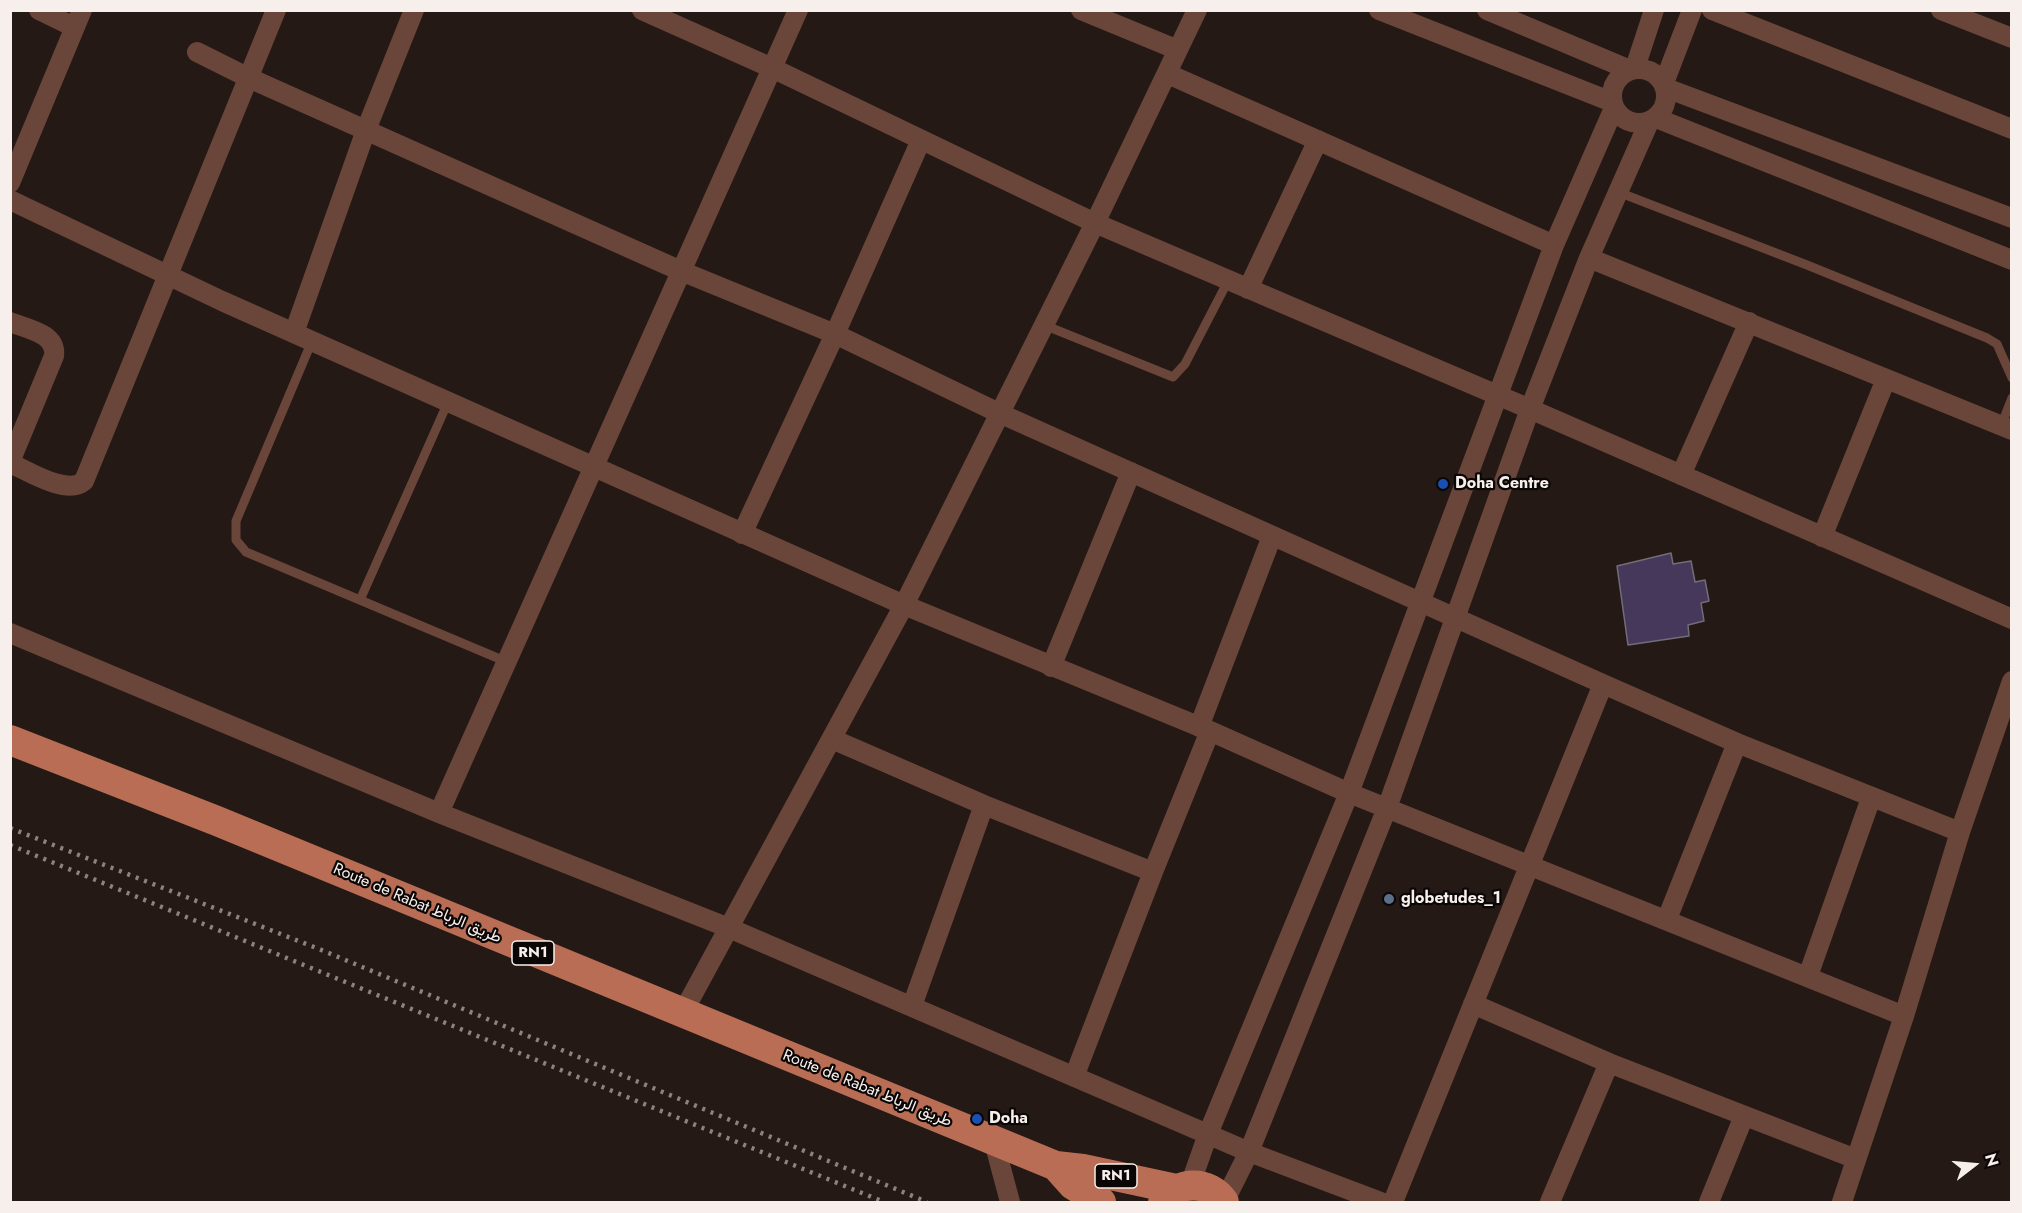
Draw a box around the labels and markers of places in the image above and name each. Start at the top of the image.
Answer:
place label: Doha Centre [1455,474,1549,494]
marker: Doha Centre [1436,477,1450,491]
place label: globetudes_1 [1401,889,1501,909]
marker: globetudes_1 [1382,892,1396,906]
place label: Doha [989,1109,1028,1129]
marker: Doha [970,1112,984,1126]

